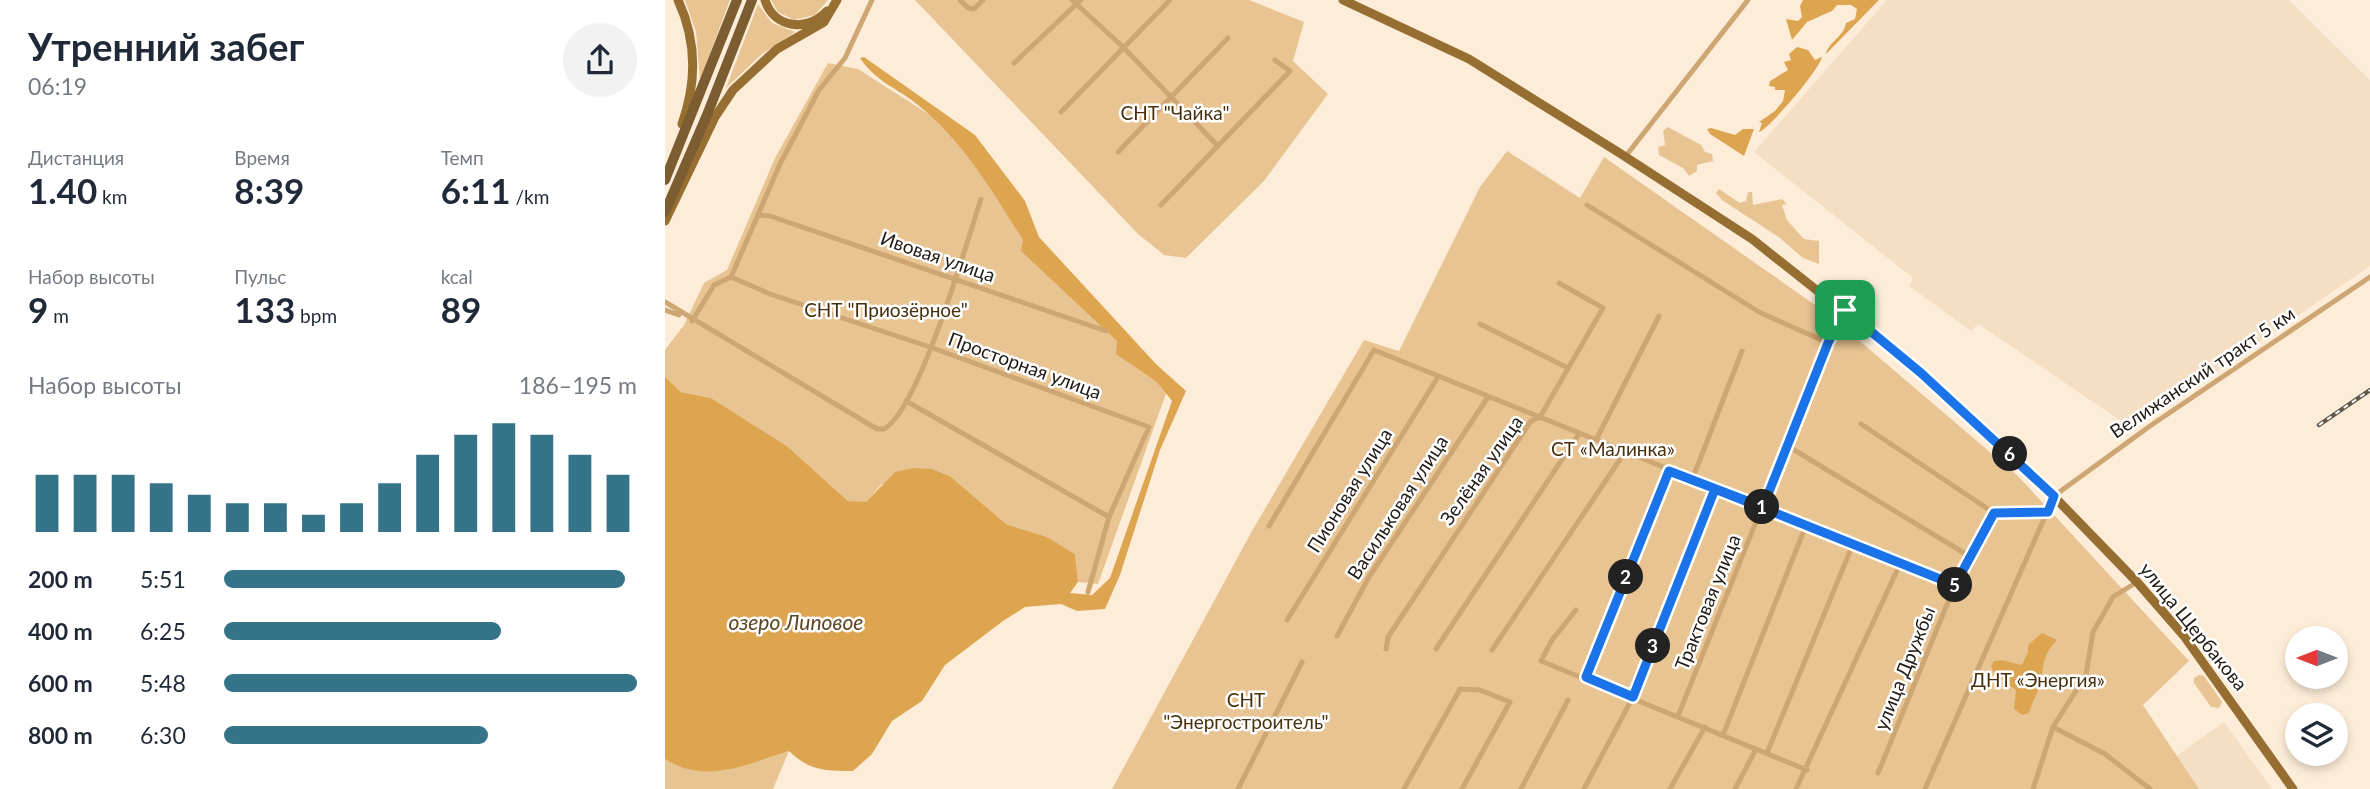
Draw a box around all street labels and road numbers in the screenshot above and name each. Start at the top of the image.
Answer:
street label: Ивовая улица [878,226,998,286]
street label: Велижанский тракт 5 км [2105,301,2299,443]
street label: Просторная улица [945,327,1105,403]
street label: Зелёная улица [1435,411,1527,529]
street label: Пионовая улица [1302,424,1396,556]
street label: Васильковая улица [1342,431,1452,583]
street label: Трактовая улица [1669,531,1745,673]
street label: улица Щербакова [2135,557,2253,695]
street label: улица Дружбы [1869,603,1939,733]

